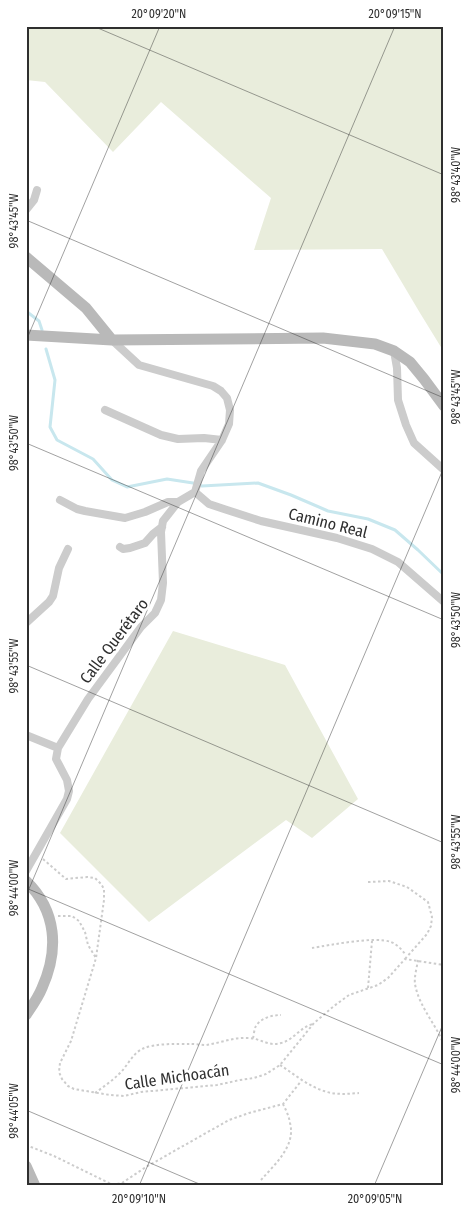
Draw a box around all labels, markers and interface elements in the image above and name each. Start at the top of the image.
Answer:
text: 20°09'20"N [132,7,186,21]
text: 20°09'15"N [368,7,422,21]
text: 98°43'40"W [449,147,463,203]
text: 98°43'45"W [7,194,21,248]
text: 98°43'45"W [449,370,463,424]
text: 98°43'50"W [7,415,21,471]
street label: Camino Real [286,504,370,542]
text: 98°43'50"W [449,592,463,648]
street label: Calle Querétaro [76,595,152,687]
text: 98°43'55"W [7,638,21,694]
text: 98°43'55"W [449,814,463,870]
text: 98°44'00"W [7,860,21,916]
text: 98°44'00"W [449,1037,463,1093]
street label: Calle Michoacán [123,1060,231,1094]
text: 98°44'05"W [7,1083,21,1139]
text: 20°09'10"N [112,1192,166,1206]
text: 20°09'05"N [348,1192,402,1206]

